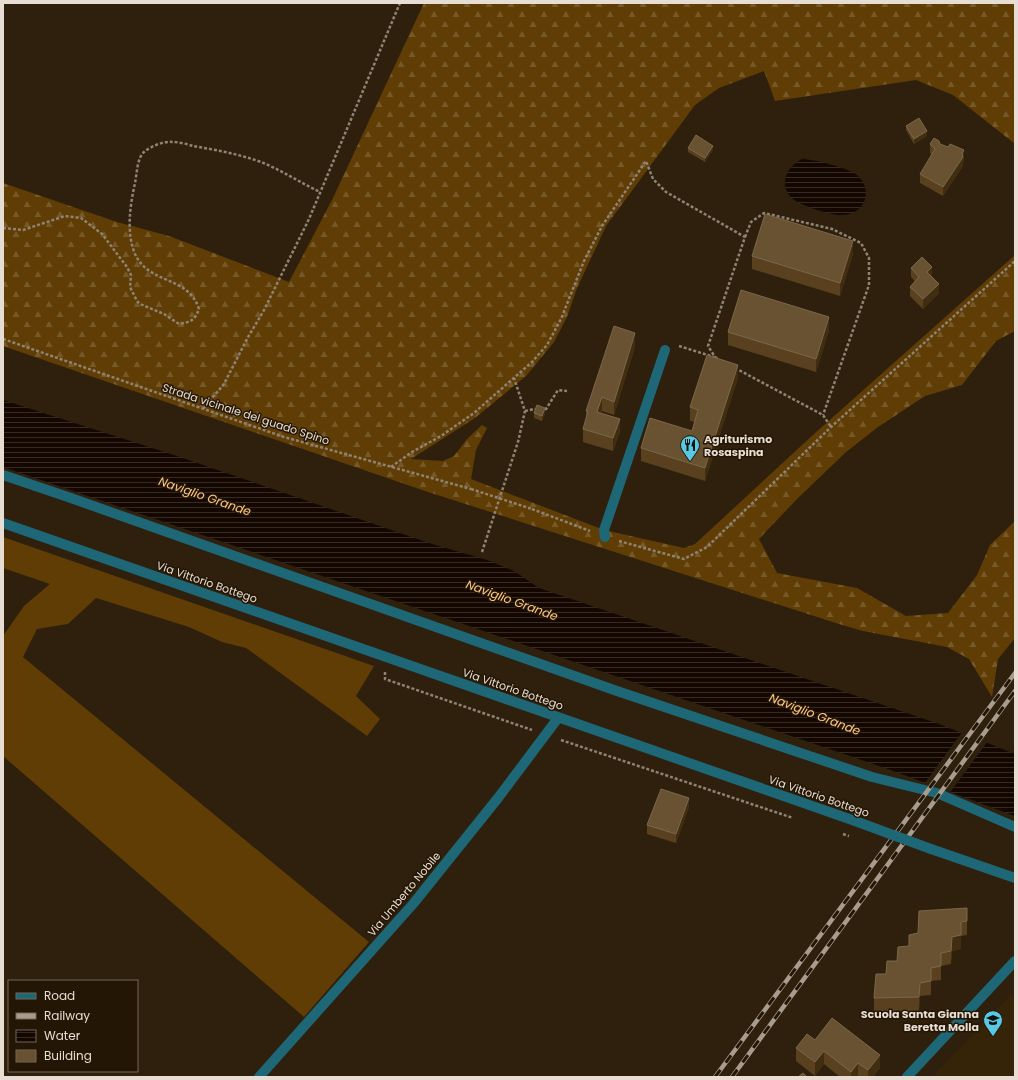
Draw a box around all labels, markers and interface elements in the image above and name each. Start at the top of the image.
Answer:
street label: Strada vicinale del guado Spino [160,379,332,449]
place label: Agriturismo Rosaspina [704,431,772,460]
restaurant icon: Agriturismo Rosaspina [679,434,701,462]
water label: Naviglio Grande [157,472,254,520]
street label: Via Vittorio Bottego [154,557,260,607]
water label: Naviglio Grande [464,575,561,625]
street label: Via Vittorio Bottego [460,664,566,714]
water label: Naviglio Grande [767,689,864,739]
street label: Via Vittorio Bottego [766,771,872,821]
street label: Via Umberto Nobile [364,848,444,940]
legend [8,980,138,1072]
text: Road [44,987,75,1004]
place label: Scuola Santa Gianna Beretta Molla [861,1006,979,1035]
text: Railway [44,1007,90,1024]
school or university icon: Scuola Santa Gianna Beretta Molla [982,1009,1004,1037]
text: Water [44,1027,81,1044]
text: Building [44,1047,92,1064]

